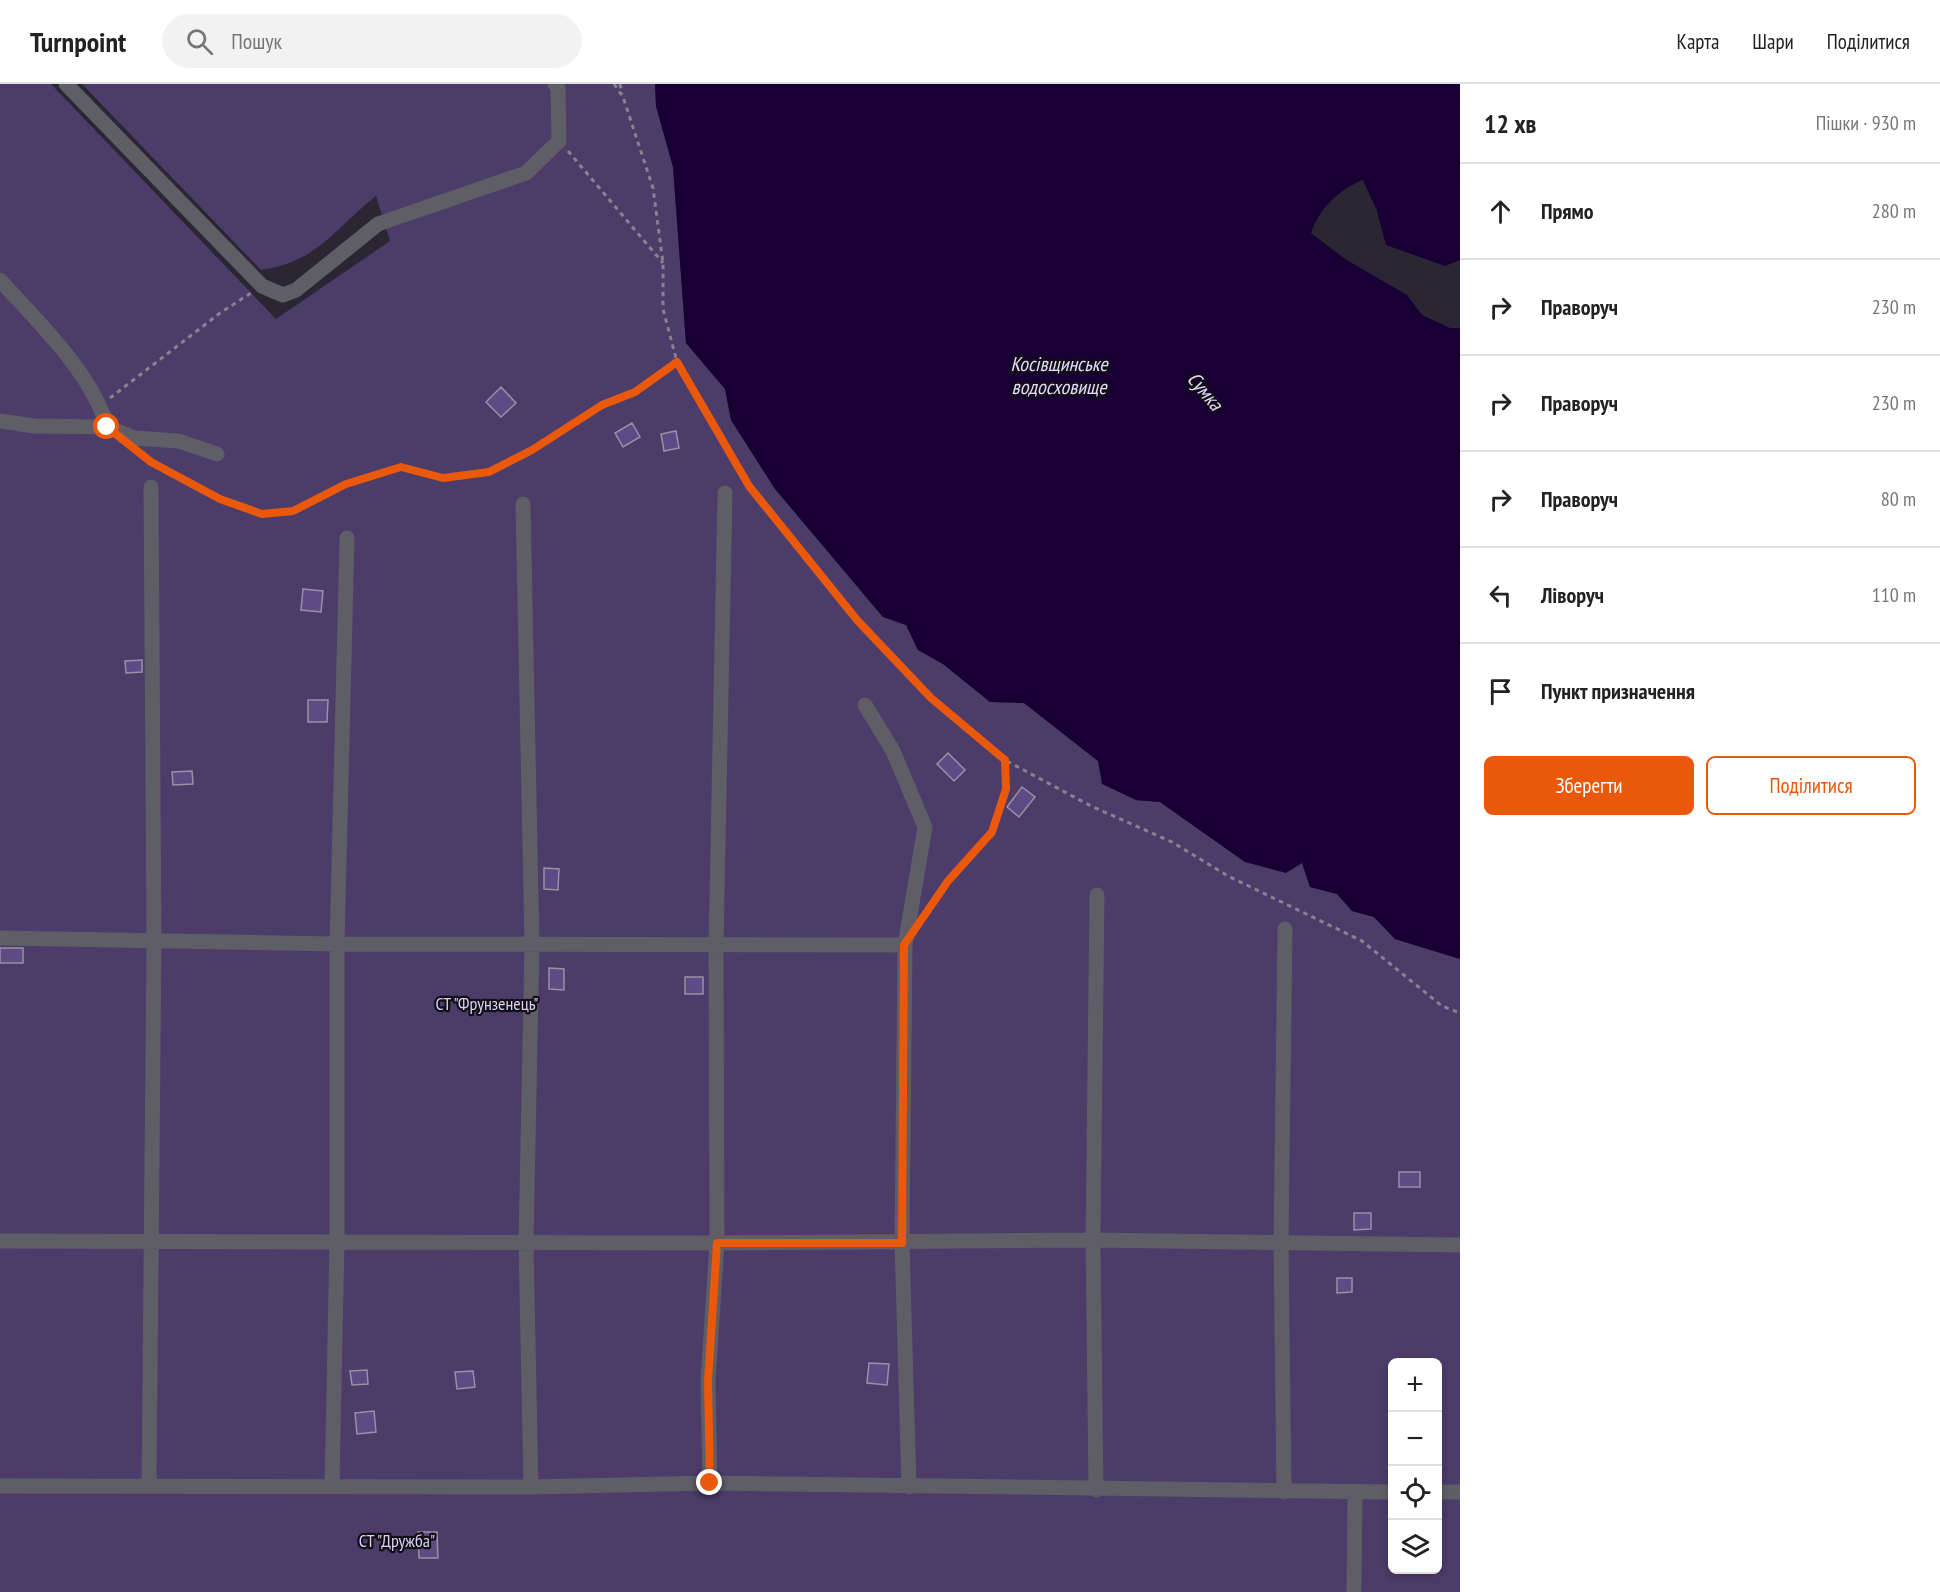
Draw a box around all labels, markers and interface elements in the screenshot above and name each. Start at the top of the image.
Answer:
search box [162,14,582,68]
text: Turnpoint [30,23,126,60]
icon: search [183,25,216,58]
text: Пошук [231,27,282,55]
text: Карта [1677,28,1719,55]
text: Шари [1752,28,1794,55]
text: Поділитися [1827,28,1910,55]
text: 12 хв [1484,107,1536,140]
text: Пішки · 930 m [1816,110,1916,136]
icon: ahead [1484,195,1517,228]
text: Прямо [1541,197,1594,225]
text: 280 m [1872,198,1916,224]
icon: right [1484,291,1517,324]
text: Праворуч [1541,293,1618,321]
text: 230 m [1872,294,1916,320]
water label: Косівщинське водосховище [1010,351,1109,400]
water label: Сумка [1181,366,1229,416]
icon: right [1484,387,1517,420]
text: Праворуч [1541,389,1618,417]
text: 230 m [1872,390,1916,416]
route start [93,413,119,439]
icon: right [1484,483,1517,516]
text: Праворуч [1541,485,1618,513]
text: 80 m [1881,486,1916,512]
icon: left [1484,579,1517,612]
text: Ліворуч [1541,581,1604,609]
text: 110 m [1872,582,1916,608]
icon: arrive [1484,675,1517,708]
text: Пункт призначення [1541,677,1695,705]
button: Зберегти [1484,756,1694,815]
button: Поділитися [1706,756,1916,815]
park label: СТ "Фрунзенець" [435,992,539,1015]
map controls [1388,1358,1442,1574]
button: + [1388,1358,1442,1412]
button: − [1388,1412,1442,1466]
button: locate [1388,1466,1442,1520]
route end [696,1469,722,1495]
button: layers [1388,1520,1442,1574]
park label: СТ "Дружба" [359,1529,435,1552]

